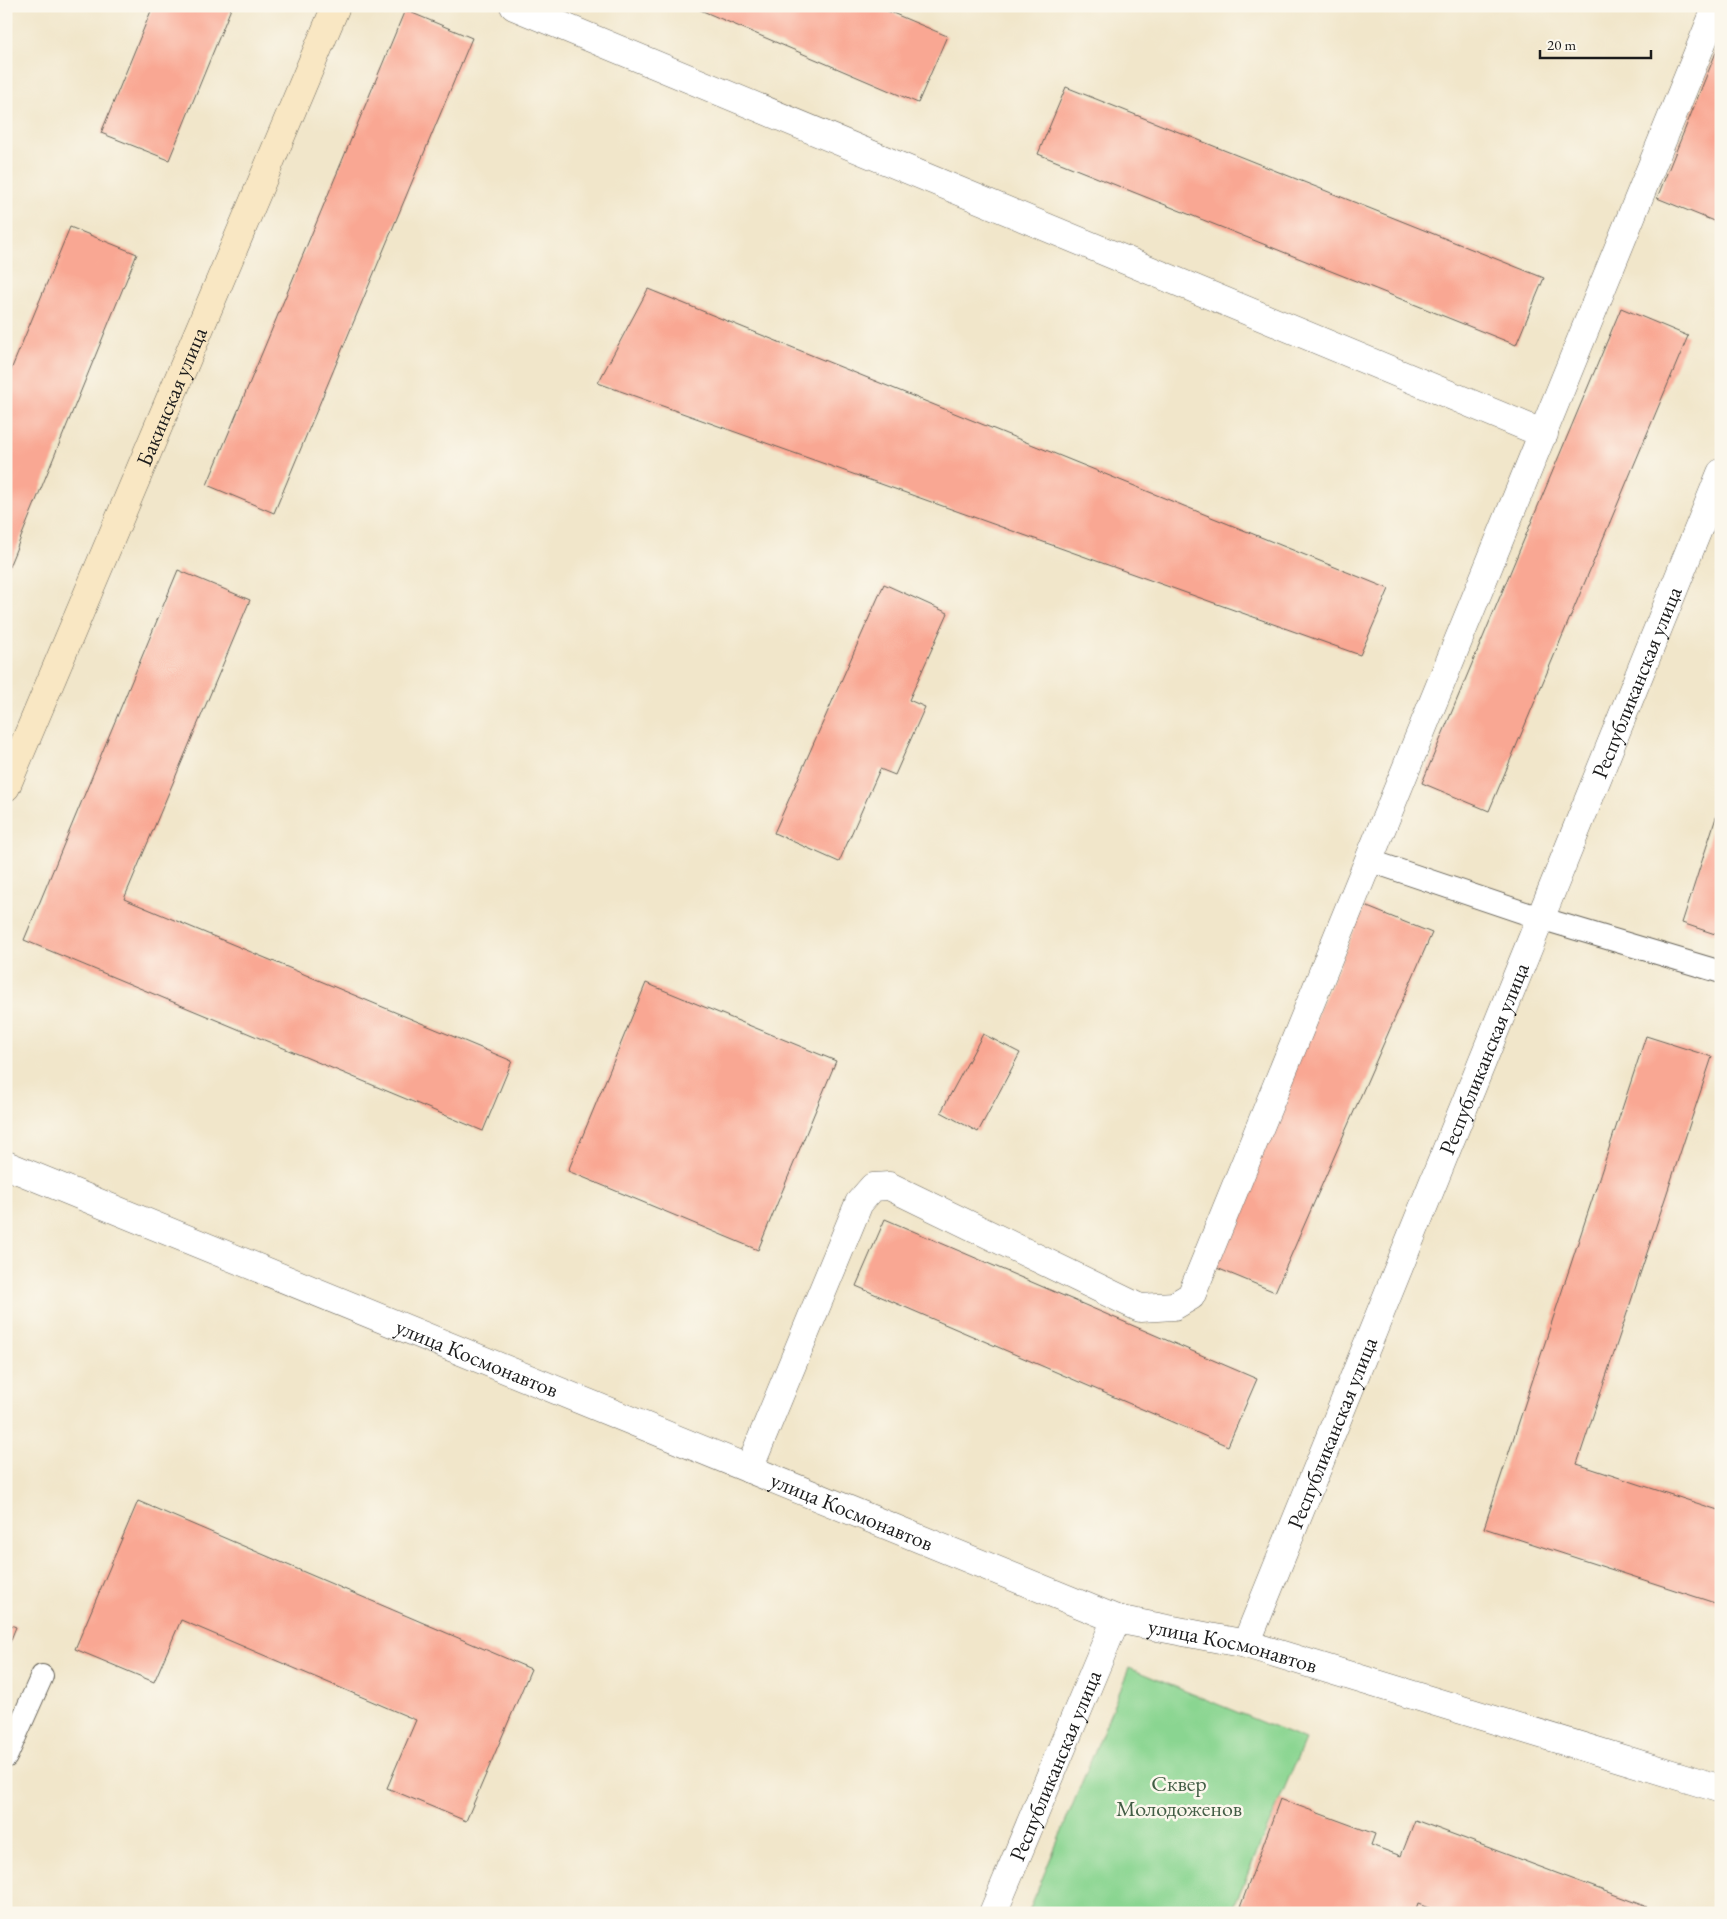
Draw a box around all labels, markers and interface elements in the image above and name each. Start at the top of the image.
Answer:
scale bar [1540,28,1651,60]
text: 20 m [1547,35,1576,54]
street label: Бакинская улица [129,322,213,471]
street label: Республиканская улица [1584,582,1688,782]
street label: Республиканская улица [1432,958,1536,1159]
street label: улица Космонавтов [391,1311,563,1404]
street label: Республиканская улица [1280,1332,1384,1533]
street label: улица Космонавтов [766,1465,938,1557]
street label: улица Космонавтов [1146,1611,1321,1679]
street label: Республиканская улица [1002,1665,1108,1865]
park label: Сквер Молодоженов [1116,1769,1242,1823]

